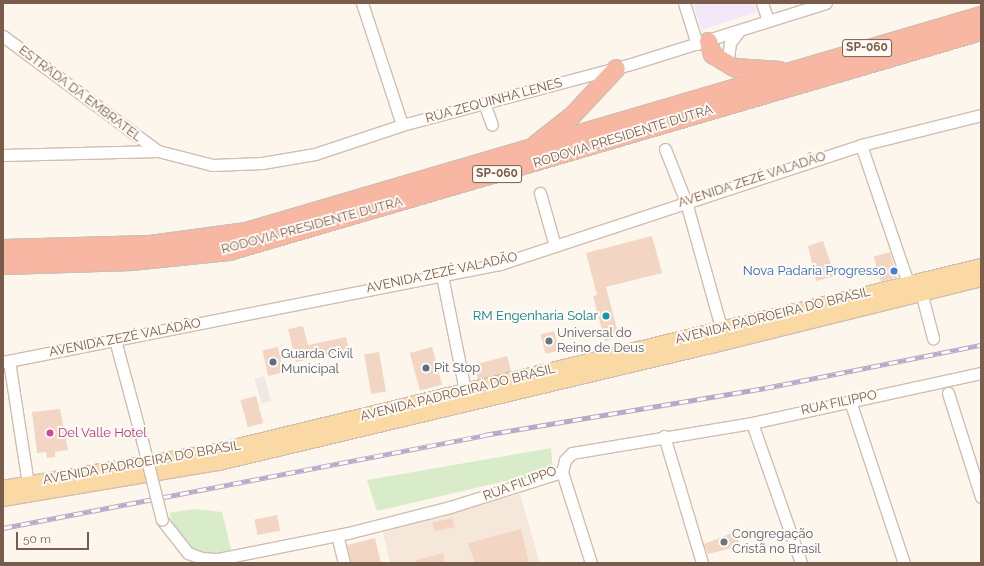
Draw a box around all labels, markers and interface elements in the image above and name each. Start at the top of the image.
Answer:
road number: SP-060 [842,38,892,58]
street label: ESTRADA DA EMBRATEL [15,42,145,146]
street label: RUA ZEQUINHA LENES [424,75,564,127]
street label: RODOVIA PRESIDENTE DUTRA [531,102,715,172]
street label: AVENIDA ZEZÉ VALADÃO [676,149,828,211]
road number: SP-060 [472,164,522,184]
street label: RODOVIA PRESIDENTE DUTRA [219,194,405,258]
street label: AVENIDA ZEZÉ VALADÃO [365,249,519,297]
place label: Nova Padaria Progresso [743,263,886,279]
marker: Nova Padaria Progresso [889,266,899,276]
street label: AVENIDA PADROEIRA DO BRASIL [673,284,873,348]
place label: RM Engenharia Solar [473,308,598,324]
marker: RM Engenharia Solar [601,311,611,321]
street label: AVENIDA ZEZÉ VALADÃO [47,316,203,360]
place label: Universal do Reino de Deus [557,326,644,357]
marker: Universal do Reino de Deus [544,336,554,346]
place label: Guarda Civil Municipal [281,347,353,378]
marker: Guarda Civil Municipal [268,357,278,367]
place label: Pit Stop [434,360,480,376]
street label: AVENIDA PADROEIRA DO BRASIL [358,361,558,425]
marker: Pit Stop [421,363,431,373]
street label: RUA FILIPPO [799,387,879,419]
place label: Del Valle Hotel [58,425,148,441]
marker: Del Valle Hotel [45,428,55,438]
street label: AVENIDA PADROEIRA DO BRASIL [41,438,243,488]
street label: RUA FILIPPO [481,463,559,505]
scale bar [18,524,91,550]
place label: Congregação Cristã no Brasil [732,527,821,558]
text: 50 m [23,532,51,546]
marker: Congregação Cristã no Brasil [719,537,729,547]

